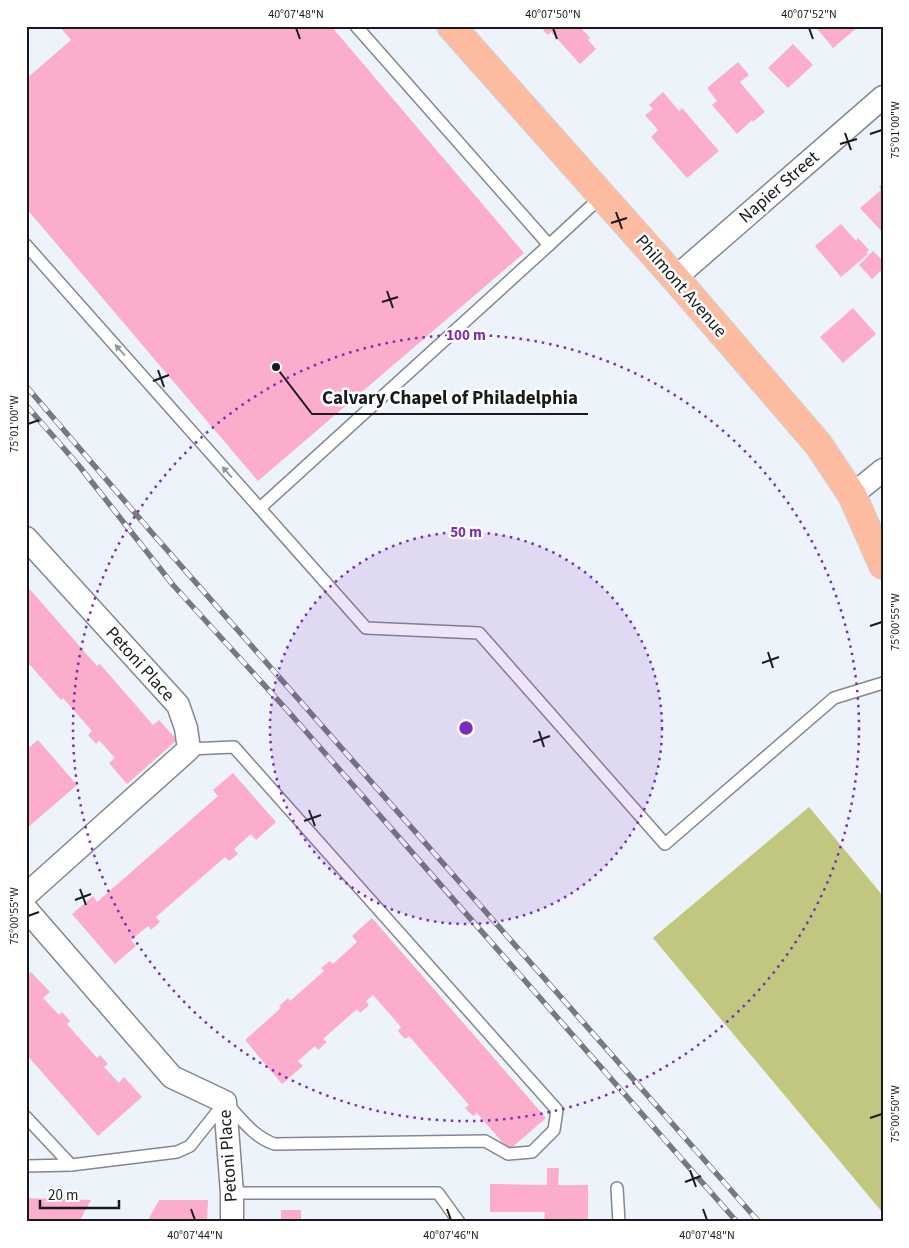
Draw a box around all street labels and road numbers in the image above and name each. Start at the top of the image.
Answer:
street label: Napier Street [733,145,825,229]
street label: Philmont Avenue [629,229,733,343]
street label: Petoni Place [100,621,180,707]
street label: Petoni Place [212,1109,244,1203]

